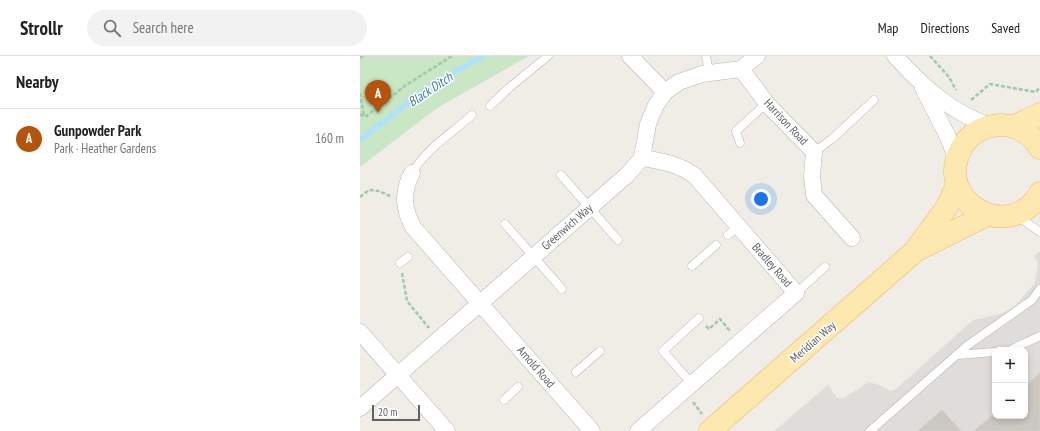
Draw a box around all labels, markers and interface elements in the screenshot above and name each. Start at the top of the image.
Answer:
search box [87,10,367,46]
text: Strollr [20,16,63,40]
icon: search [101,17,123,39]
text: Search here [133,18,194,37]
text: Map [878,19,898,37]
text: Directions [920,19,969,37]
text: Saved [991,19,1020,37]
water label: Black Ditch [405,68,457,110]
text: Nearby [16,71,59,93]
pin: A [365,80,391,113]
street label: Harrison Road [761,95,812,148]
text: Gunpowder Park [54,121,141,140]
text: A [26,130,32,147]
text: 160 m [315,130,344,147]
text: Park · Heather Gardens [54,140,156,157]
your location [751,189,771,209]
street label: Greenwich Way [538,200,596,253]
street label: Bradley Road [749,239,796,290]
street label: Meridian Way [787,317,839,366]
street label: Arnold Road [514,343,559,391]
map controls [992,347,1028,419]
button: + [992,347,1028,383]
button: − [992,383,1028,419]
scale bar [372,403,420,422]
text: 20 m [378,405,397,419]

